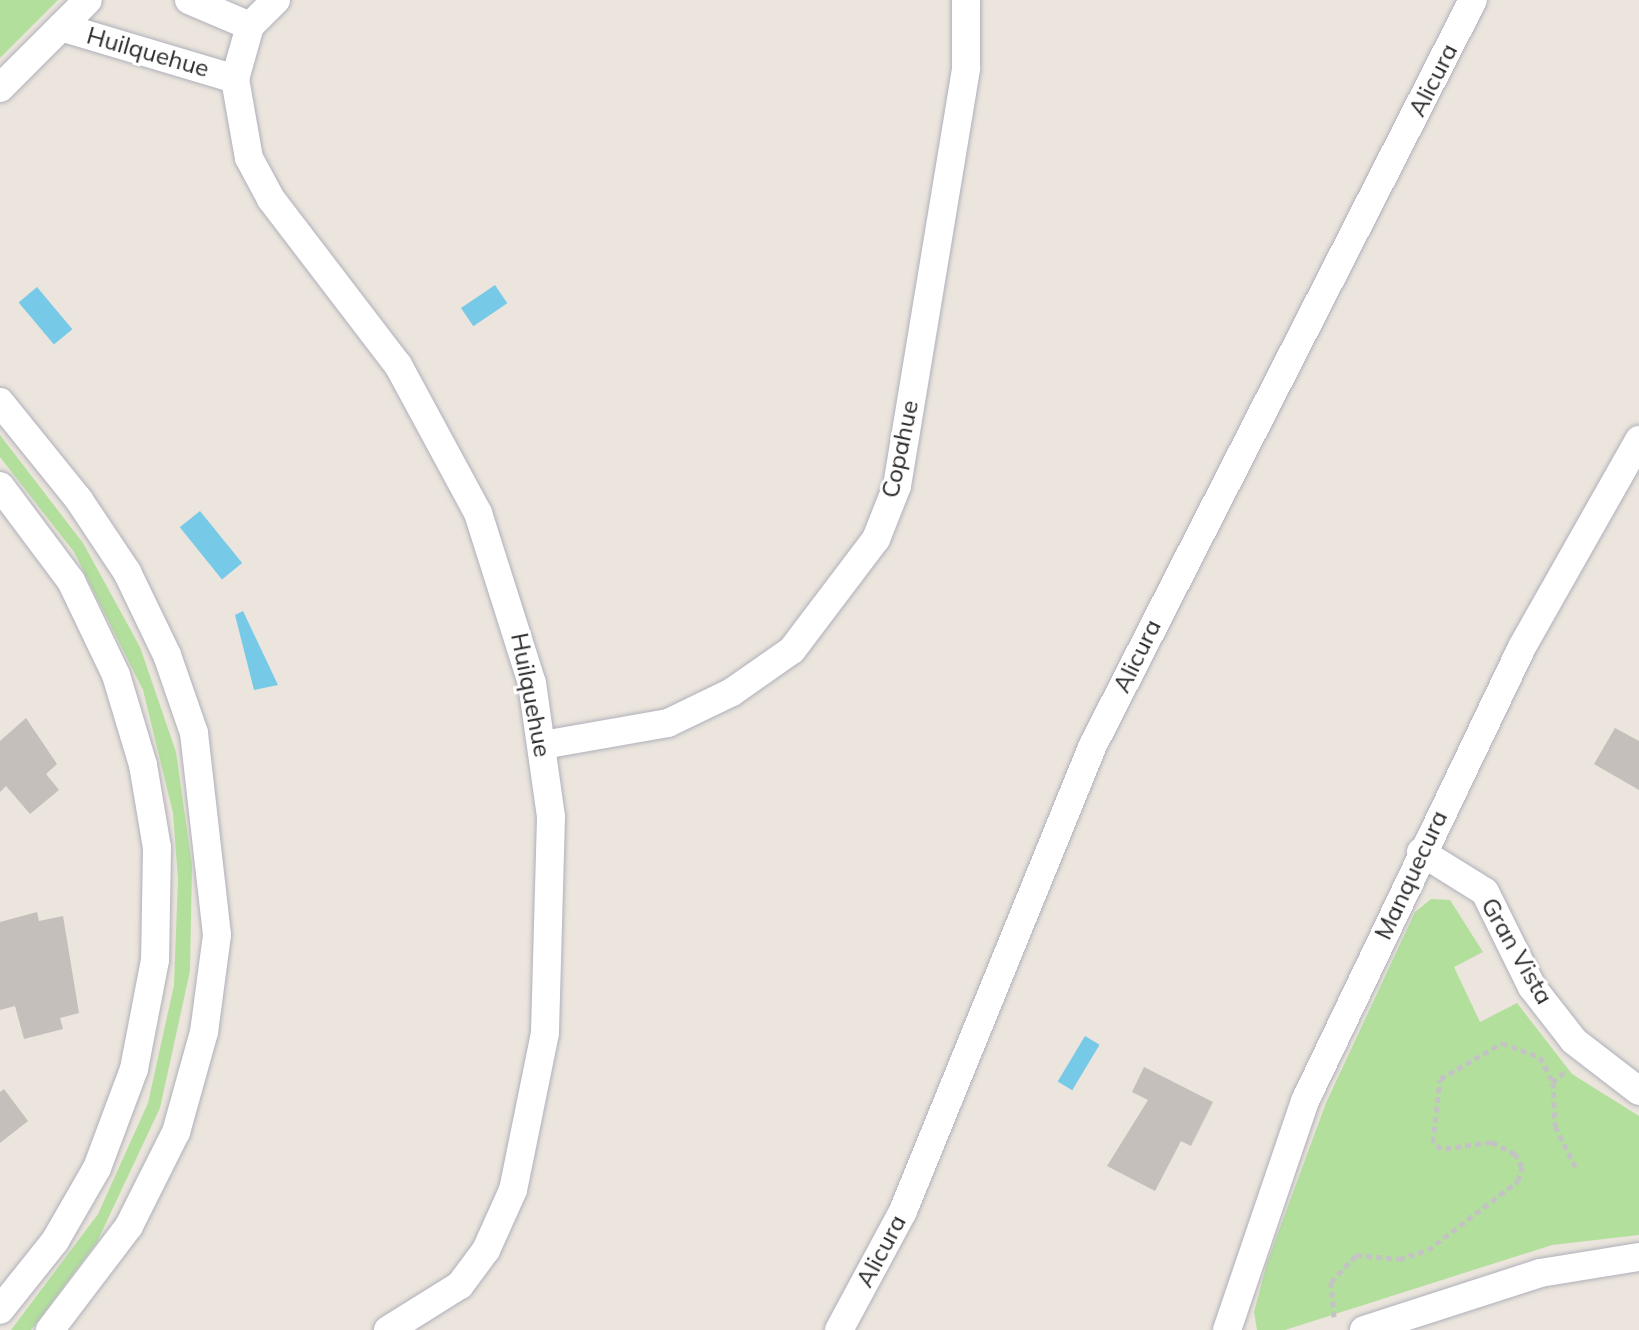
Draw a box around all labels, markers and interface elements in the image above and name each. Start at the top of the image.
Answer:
street label: Huilquehue [84,21,212,83]
street label: Alicura [1403,39,1463,121]
street label: Copahue [876,398,924,500]
street label: Alicura [1107,615,1167,697]
street label: Huilquehue [505,630,557,760]
street label: Manquecura [1369,806,1453,944]
street label: Gran Vista [1475,893,1559,1009]
street label: Alicura [850,1210,912,1292]

